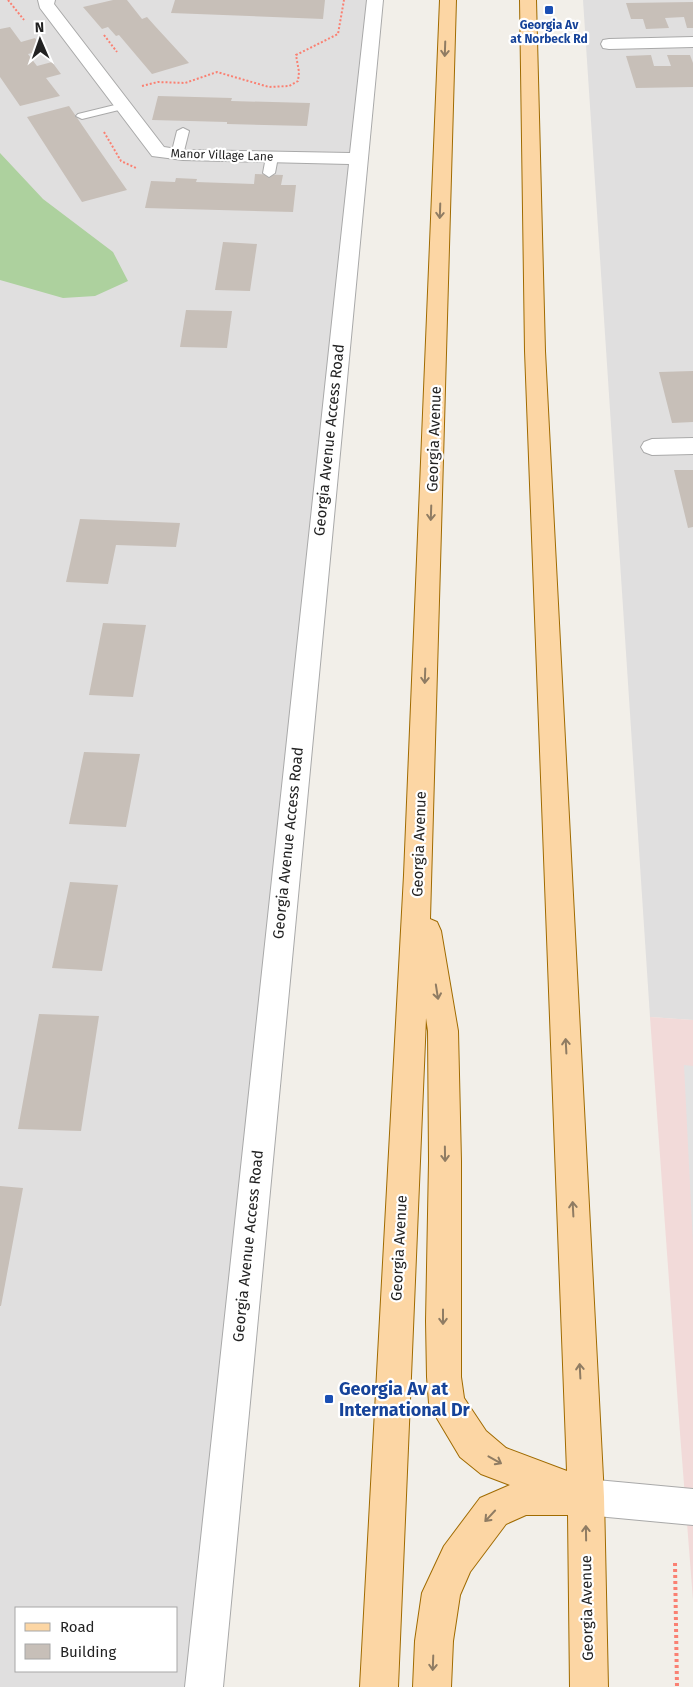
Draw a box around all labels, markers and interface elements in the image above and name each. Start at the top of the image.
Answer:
marker: Georgia Av at Norbeck Rd [543,4,555,16]
north arrow [15,15,65,65]
place label: Georgia Av at Norbeck Rd [510,18,588,46]
text: N [35,19,45,36]
one-way arrow [440,40,450,56]
street label: Manor Village Lane [170,146,274,164]
one-way arrow [435,202,445,219]
street label: Georgia Avenue Access Road [310,343,348,537]
street label: Georgia Avenue [423,386,445,492]
one-way arrow [427,505,436,521]
one-way arrow [421,668,430,684]
street label: Georgia Avenue Access Road [269,746,307,940]
street label: Georgia Avenue [408,791,430,897]
one-way arrow [432,984,442,1000]
one-way arrow [561,1038,570,1054]
one-way arrow [440,1146,450,1162]
street label: Georgia Avenue Access Road [229,1149,267,1343]
street label: Georgia Avenue [387,1195,411,1301]
one-way arrow [569,1201,578,1217]
one-way arrow [438,1308,448,1324]
one-way arrow [576,1363,585,1379]
place label: Georgia Av at International Dr [339,1378,471,1421]
marker: Georgia Av at International Dr [323,1393,335,1405]
one-way arrow [487,1455,502,1465]
one-way arrow [485,1510,496,1523]
one-way arrow [581,1526,591,1542]
street label: Georgia Avenue [577,1555,597,1661]
legend [15,1607,178,1672]
text: Road [60,1618,95,1636]
text: Building [60,1643,116,1661]
one-way arrow [428,1654,437,1670]

